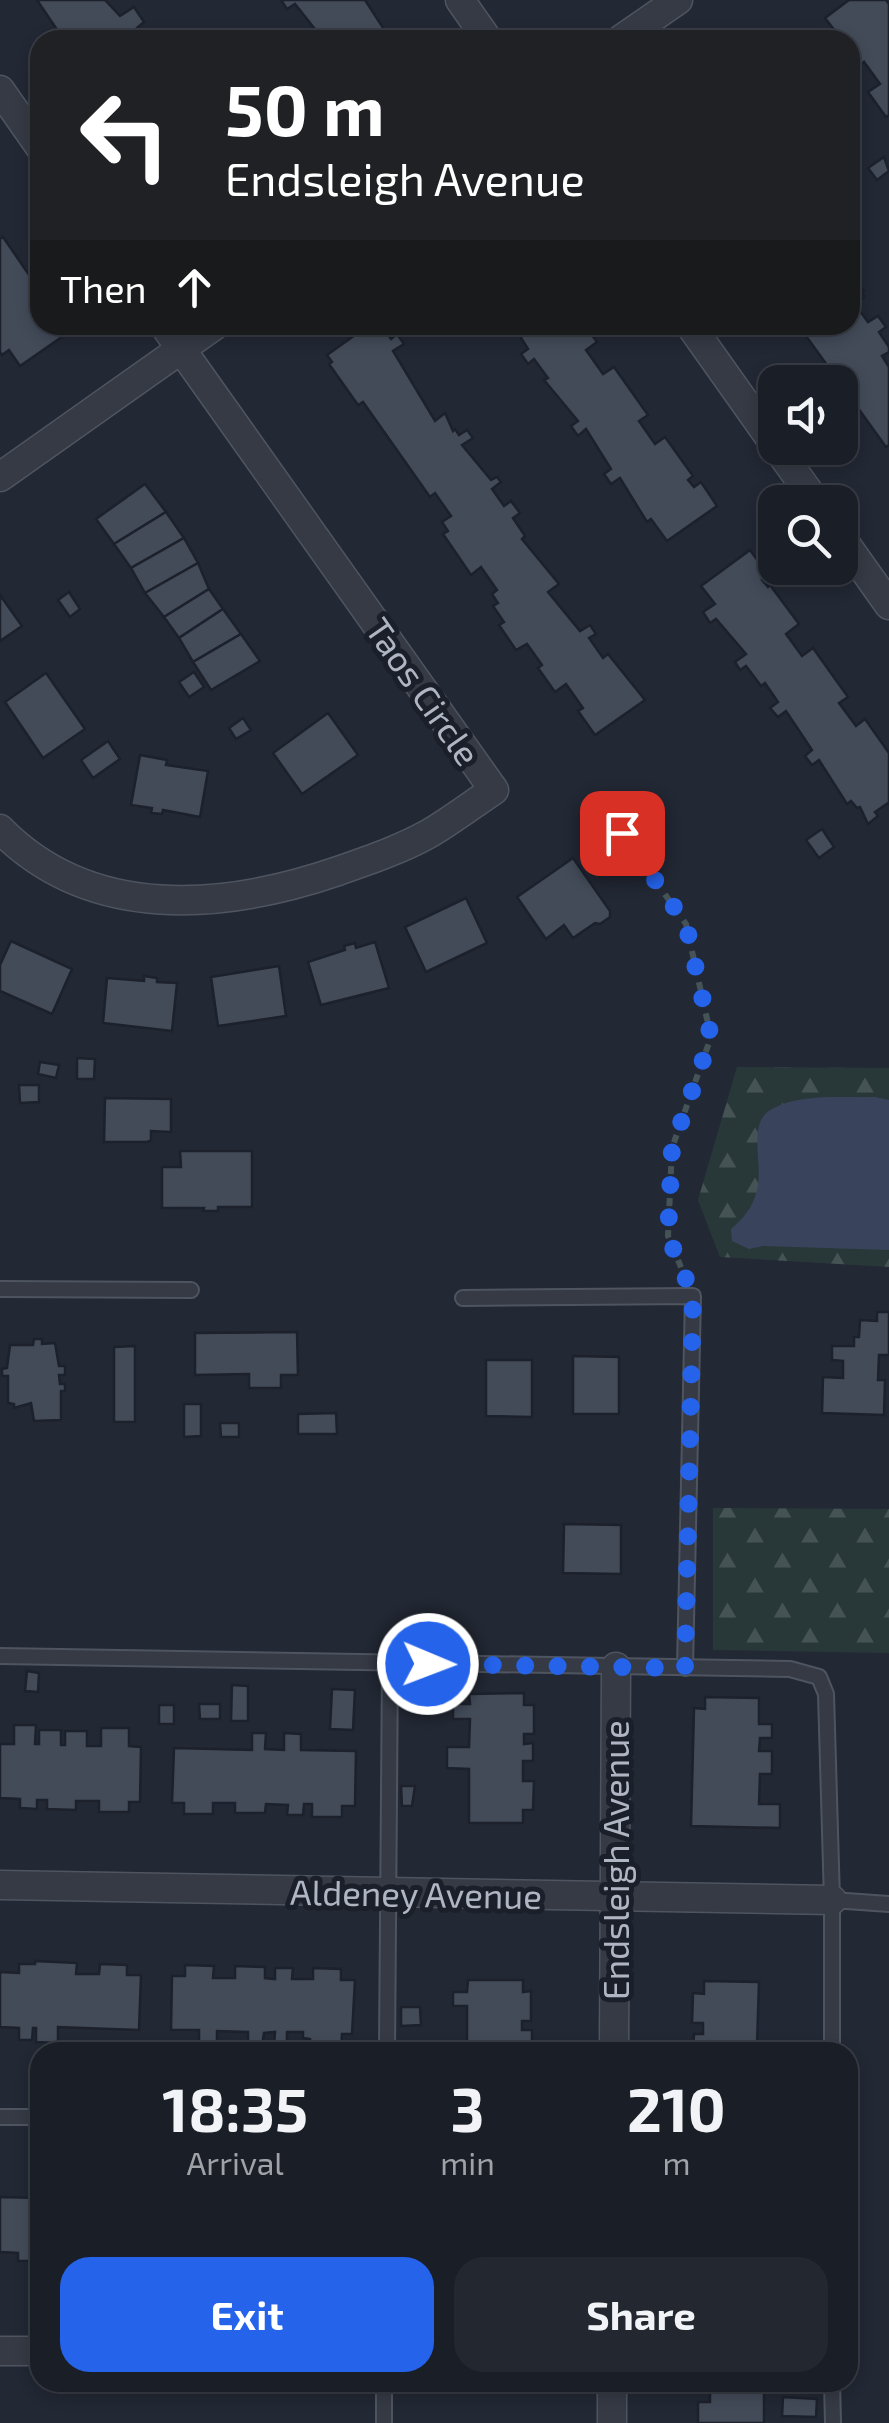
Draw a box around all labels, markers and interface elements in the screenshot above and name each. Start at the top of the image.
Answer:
text: 50 m [225,66,385,150]
icon: left [60,70,190,200]
text: Endsleigh Avenue [225,151,585,205]
icon: ahead [167,260,222,315]
text: Then [60,265,147,311]
map controls [758,365,858,585]
button: sound [758,365,858,465]
button: search [758,485,858,585]
street label: Taos Circle [358,609,490,773]
pin [580,791,665,876]
icon: arrive [595,806,650,861]
position arrow [376,1612,480,1716]
street label: Endsleigh Avenue [594,1720,636,2000]
street label: Aldeney Avenue [290,1870,542,1916]
text: 18:35 [162,2072,308,2144]
text: 3 [451,2072,485,2144]
text: 210 [627,2072,726,2144]
text: Arrival [186,2143,284,2181]
text: min [440,2143,495,2181]
text: m [662,2143,690,2181]
button: Exit [60,2257,434,2372]
button: Share [454,2257,828,2372]

